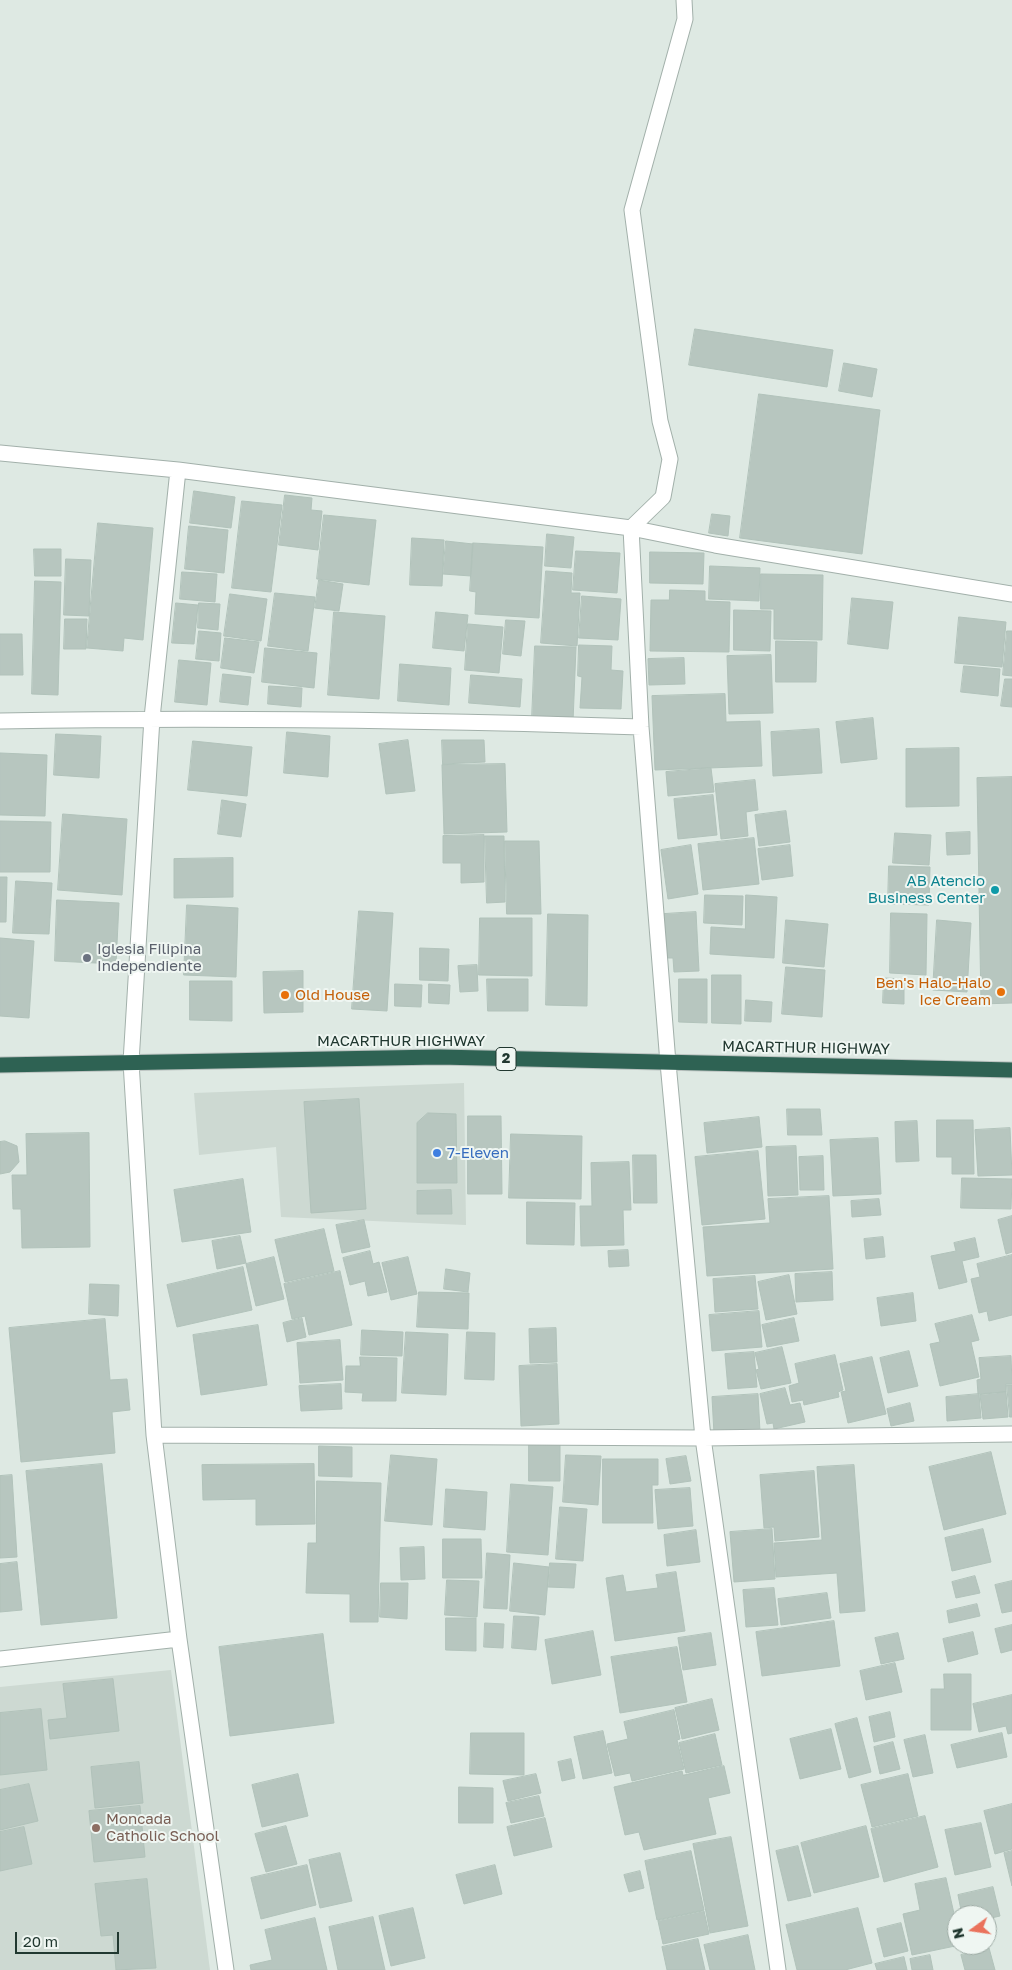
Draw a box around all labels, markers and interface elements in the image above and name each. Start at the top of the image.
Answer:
place label: AB Atencio Business Center [868,872,985,907]
marker: AB Atencio Business Center [989,884,1001,896]
place label: Iglesia Filipina Independiente [97,940,202,975]
marker: Iglesia Filipina Independiente [81,952,93,964]
place label: Ben's Halo-Halo Ice Cream [875,974,991,1009]
place label: Old House [295,986,370,1004]
marker: Ben's Halo-Halo Ice Cream [995,986,1007,998]
marker: Old House [279,989,291,1001]
street label: MACARTHUR HIGHWAY [317,1032,485,1050]
street label: MACARTHUR HIGHWAY [722,1038,890,1058]
road number: 2 [496,1048,516,1070]
place label: 7-Eleven [447,1144,509,1162]
marker: 7-Eleven [431,1147,443,1159]
place label: Moncada Catholic School [106,1810,219,1845]
marker: Moncada Catholic School [90,1822,102,1834]
north arrow [947,1905,997,1955]
scale bar [18,1922,121,1954]
text: N [948,1926,967,1941]
text: 20 m [23,1932,58,1950]

